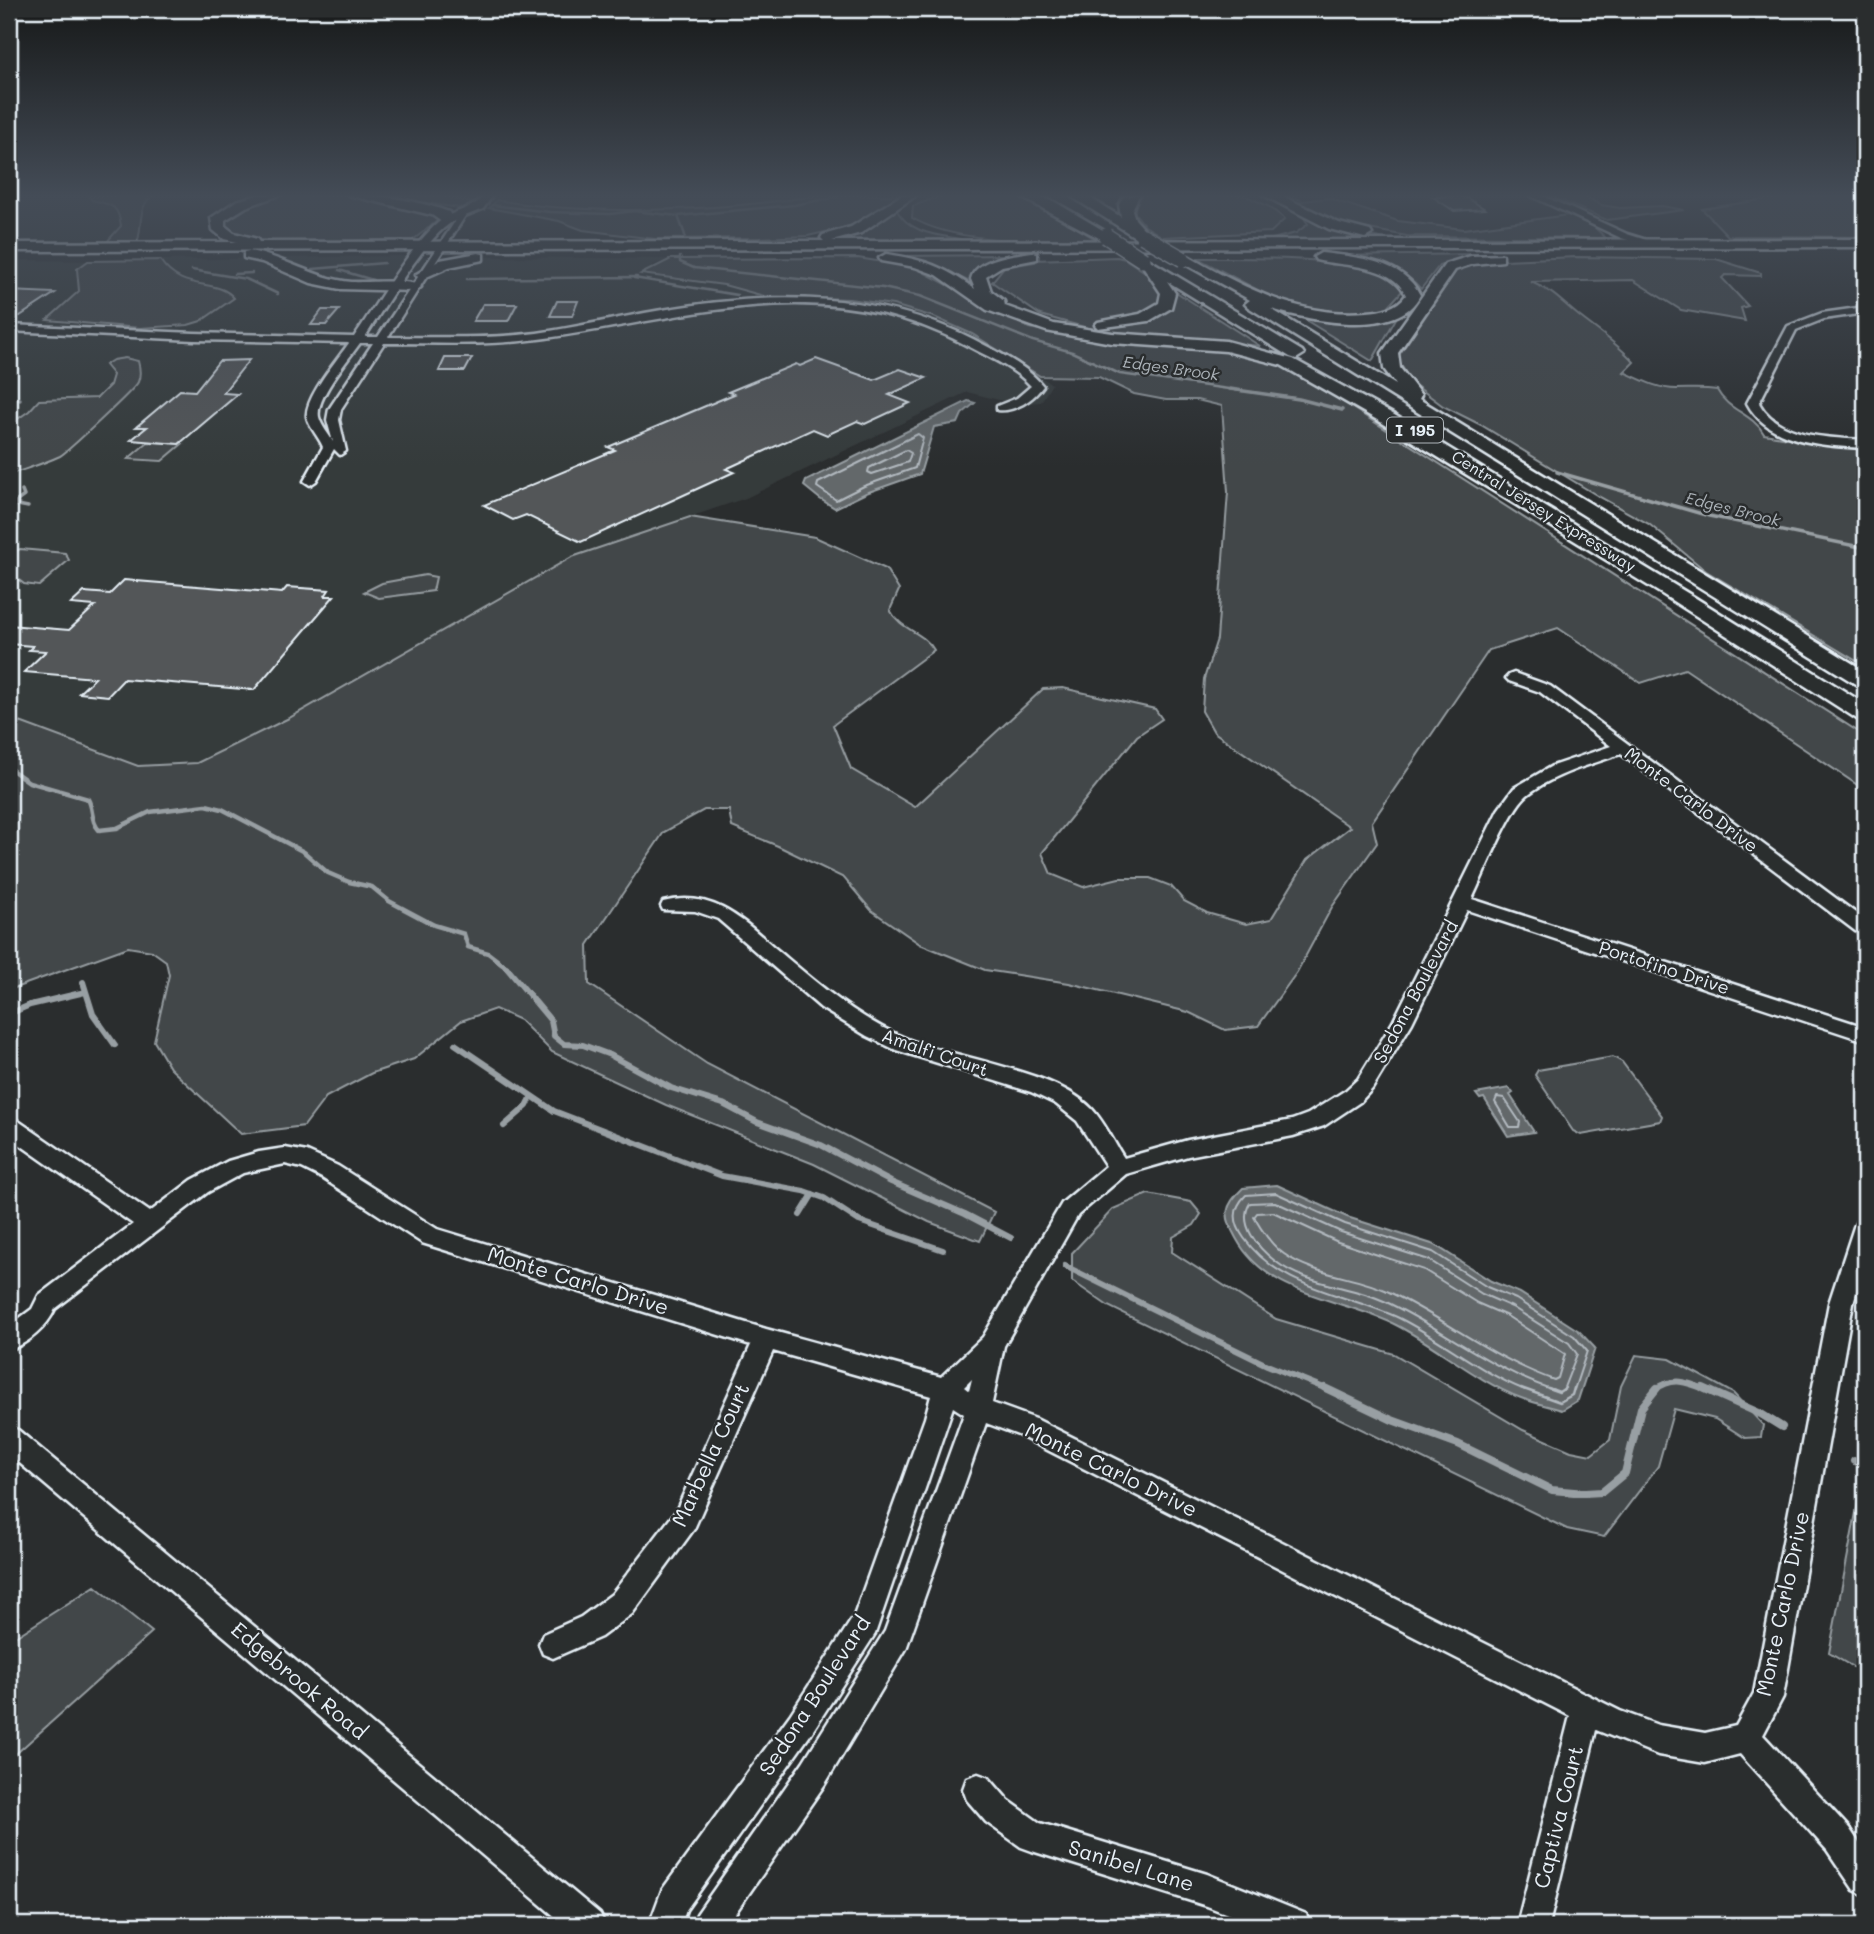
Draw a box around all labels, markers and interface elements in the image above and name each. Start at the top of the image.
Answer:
water label: Edges Brook [1122,350,1221,385]
road number: I 195 [1387,418,1443,442]
street label: Central Jersey Expressway [1448,445,1640,576]
water label: Edges Brook [1684,487,1783,531]
street label: Monte Carlo Drive [1620,741,1763,857]
street label: Sedona Boulevard [1367,916,1463,1067]
street label: Portofino Drive [1596,935,1733,999]
street label: Amalfi Court [879,1023,992,1081]
street label: Monte Carlo Drive [484,1239,672,1320]
street label: Marbella Court [664,1378,755,1531]
street label: Monte Carlo Drive [1021,1415,1202,1522]
street label: Monte Carlo Drive [1749,1509,1814,1699]
street label: Sedona Boulevard [752,1610,876,1780]
street label: Edgebrook Road [226,1615,374,1745]
street label: Captiva Court [1527,1742,1588,1891]
street label: Sanibel Lane [1065,1833,1198,1896]

